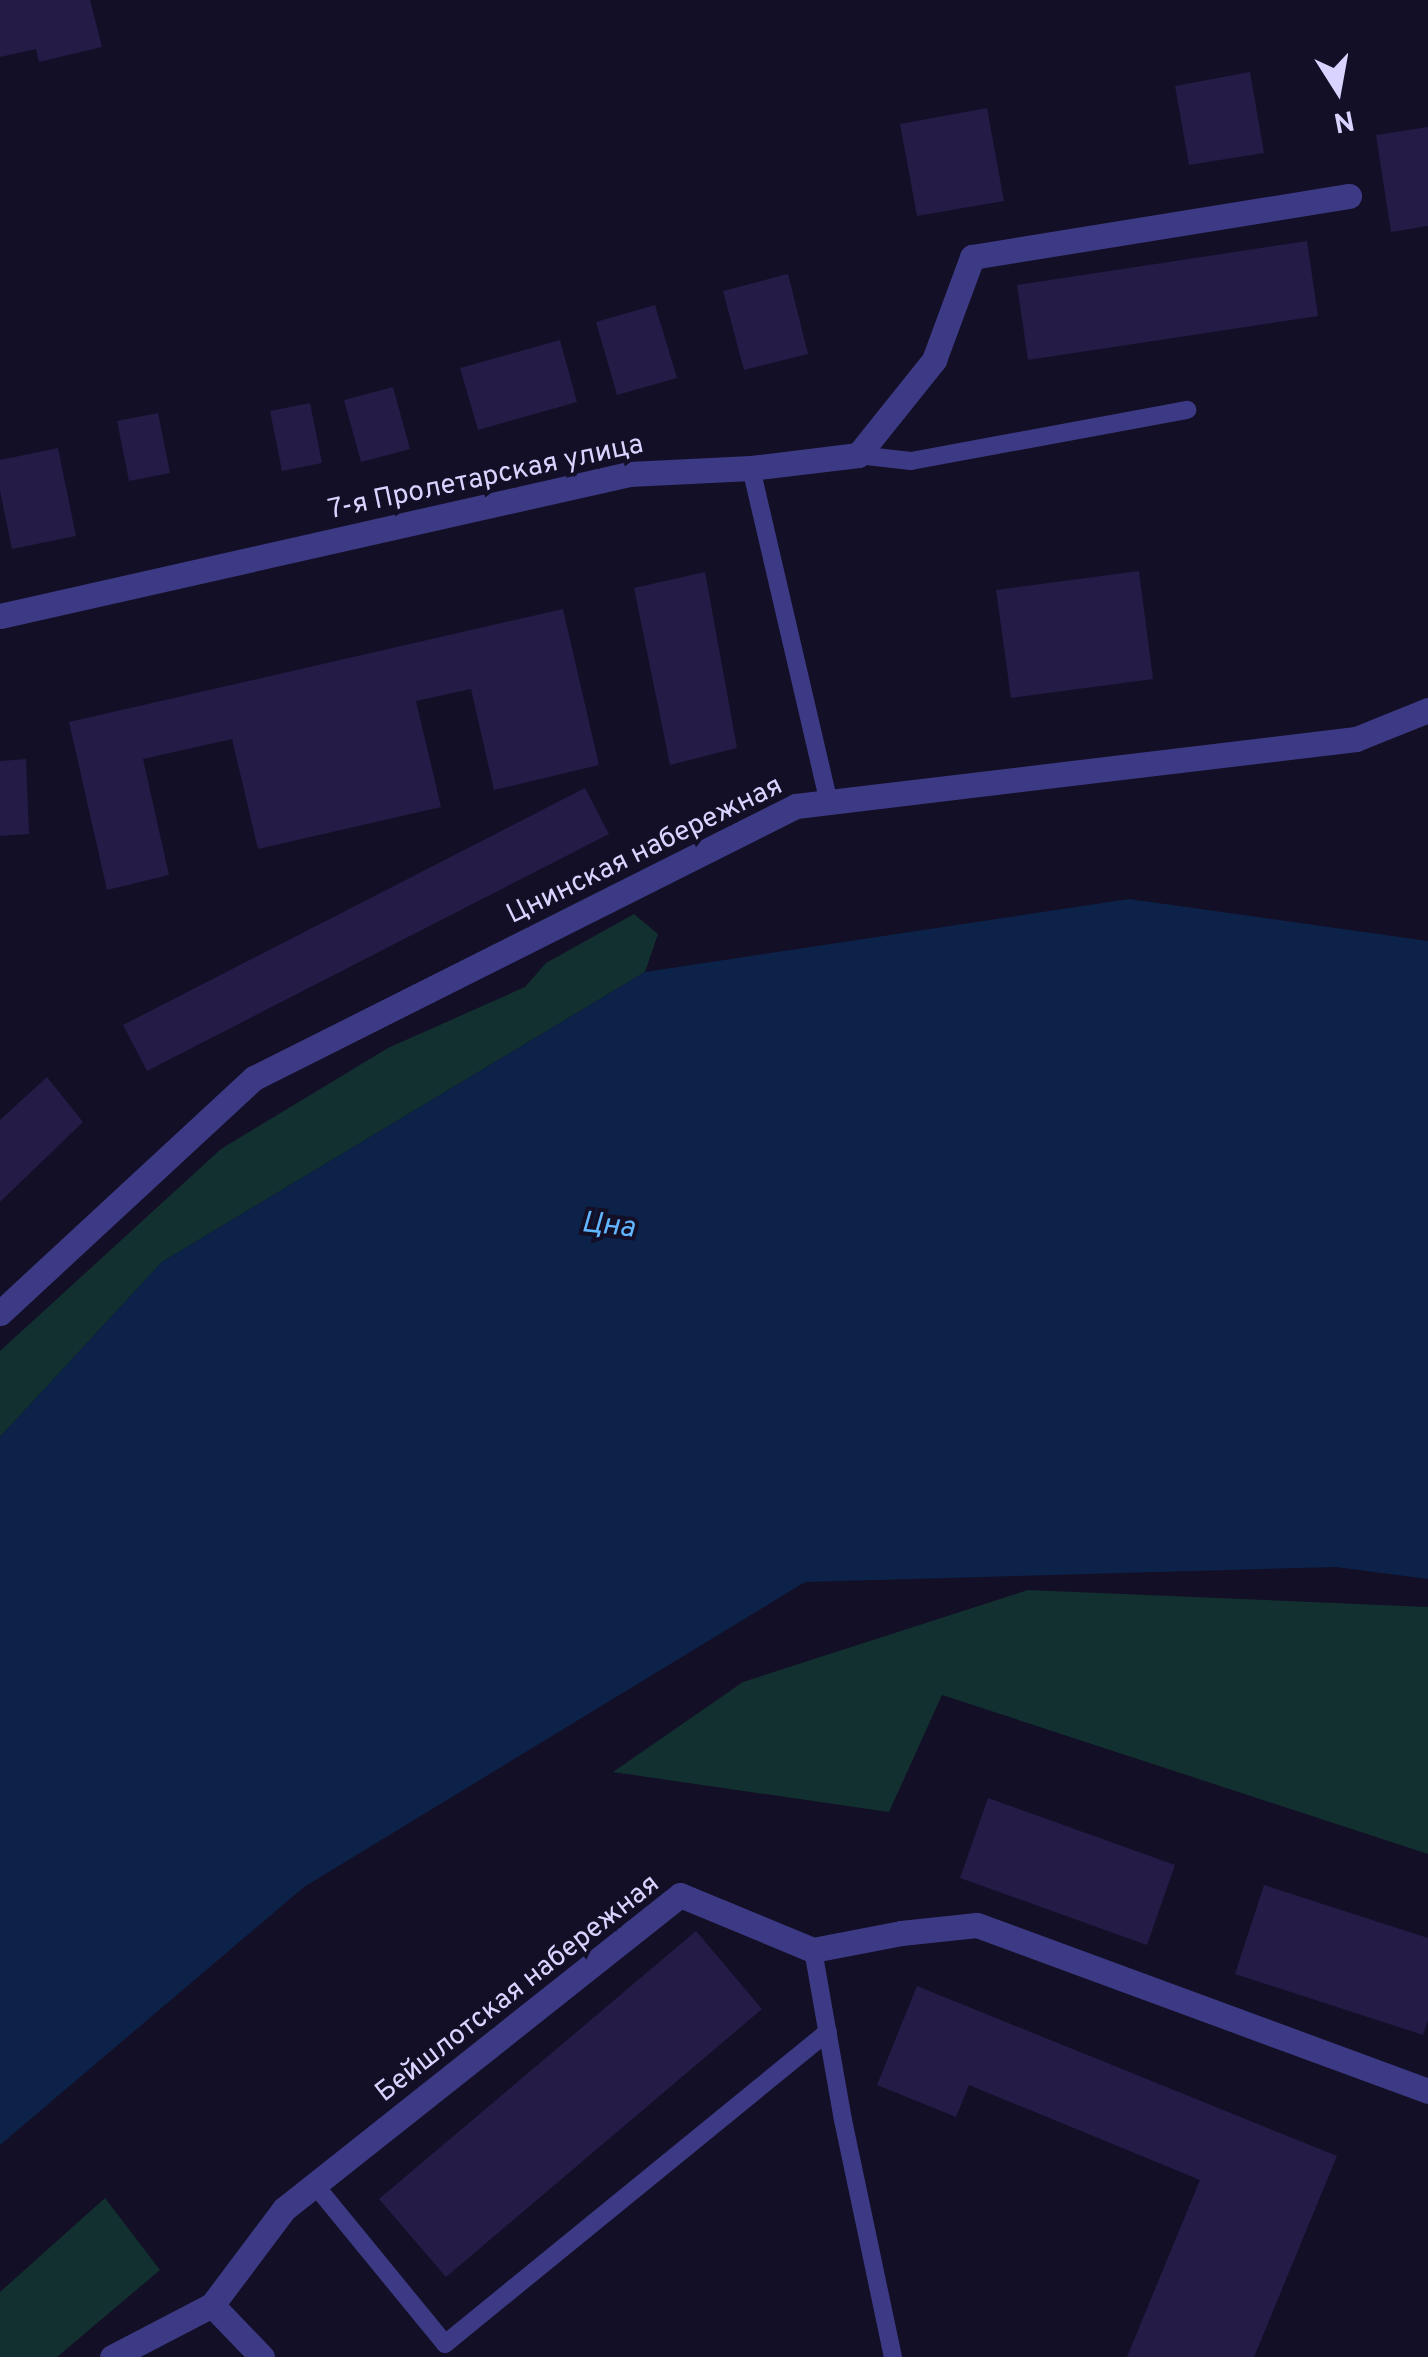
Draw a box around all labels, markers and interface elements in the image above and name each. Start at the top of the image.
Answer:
north arrow [1288,40,1388,140]
text: N [1330,100,1357,139]
street label: 7-я Пролетарская улица [325,428,647,528]
street label: Цнинская набережная [502,770,788,932]
water label: Цна [579,1206,637,1248]
street label: Бейшлотская набережная [369,1868,667,2110]

